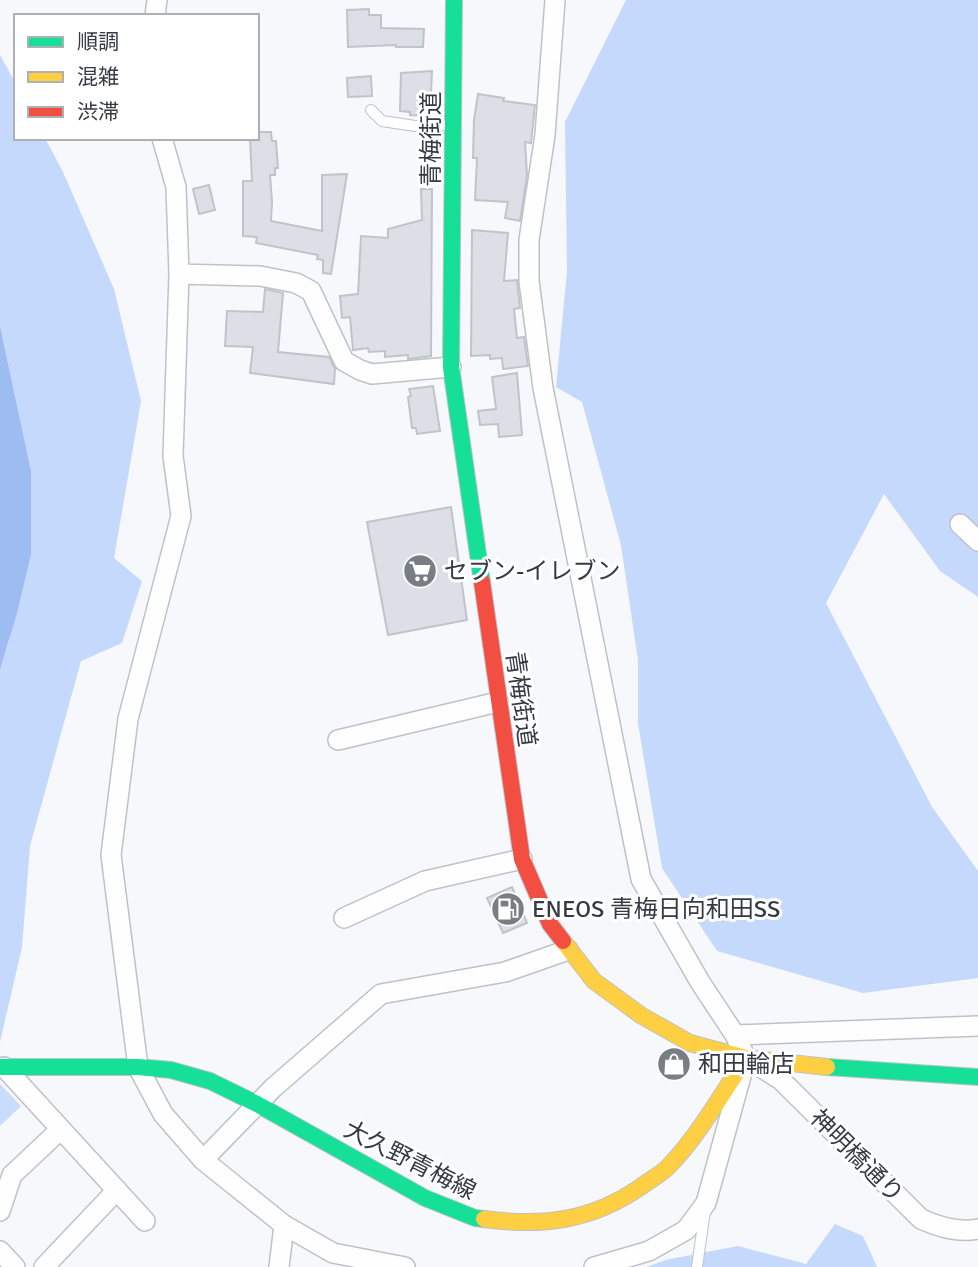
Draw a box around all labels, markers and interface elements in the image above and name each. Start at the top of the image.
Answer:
legend [14,14,259,140]
text: 順調 [77,29,119,55]
text: 混雑 [77,64,119,90]
street label: 青梅街道 [416,91,446,187]
text: 渋滞 [77,99,119,125]
supermarket icon: セブン-イレブン [401,552,439,590]
place label: セブン-イレブン [444,556,620,586]
street label: 青梅街道 [499,649,543,749]
fuel station icon: ENEOS 青梅日向和田SS [489,890,527,928]
place label: ENEOS 青梅日向和田SS [532,894,780,924]
shop icon: 和田輪店 [655,1045,693,1083]
place label: 和田輪店 [698,1049,794,1079]
street label: 神明橋通り [804,1103,910,1209]
street label: 大久野青梅線 [339,1114,481,1206]

